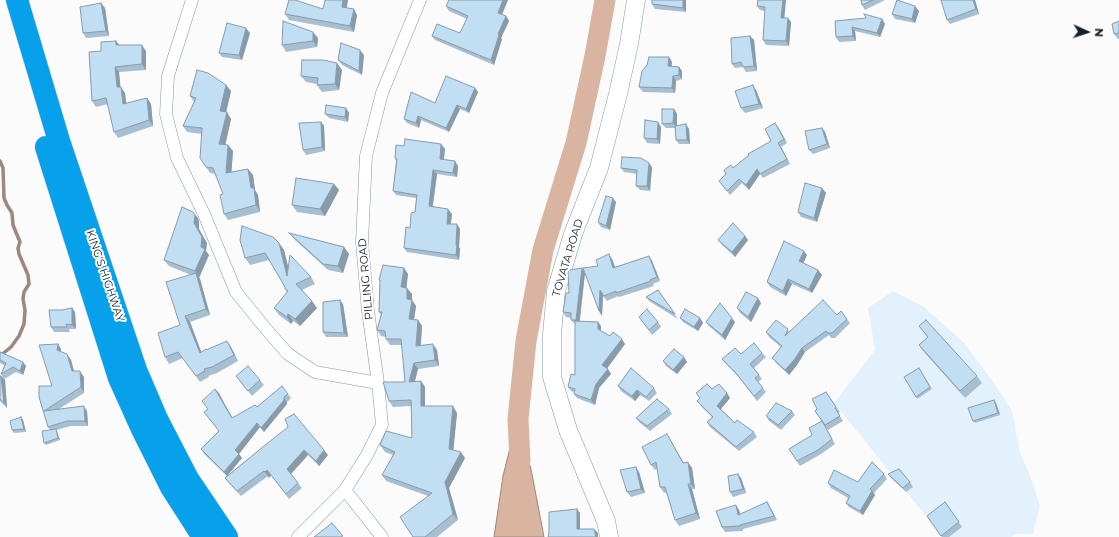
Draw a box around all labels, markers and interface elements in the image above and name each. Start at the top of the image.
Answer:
north arrow [1067,12,1107,52]
text: N [1092,28,1106,37]
street label: TOVATA ROAD [550,217,586,299]
street label: KING'S HIGHWAY [83,228,127,324]
street label: PILLING ROAD [356,238,376,320]

